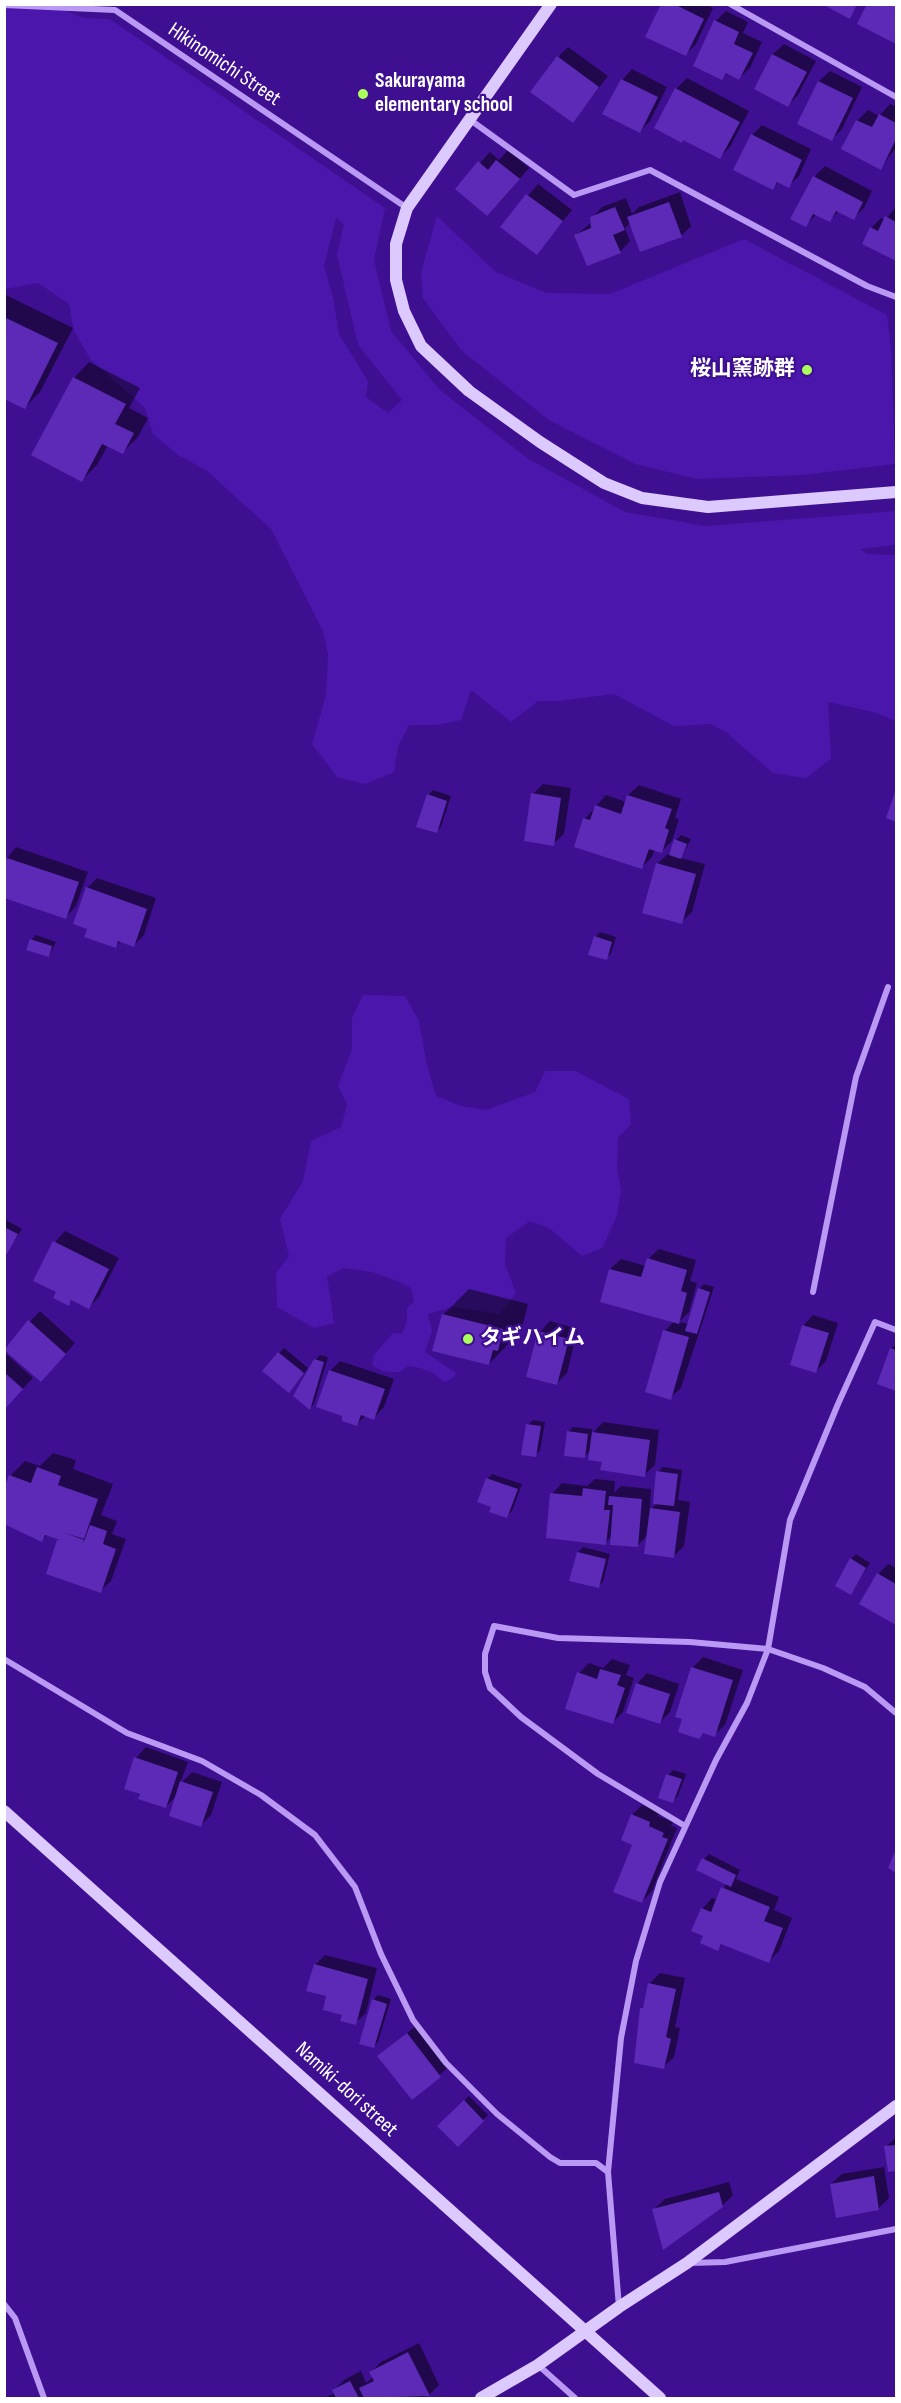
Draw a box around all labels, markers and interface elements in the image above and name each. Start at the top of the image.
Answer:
street label: Hikinomichi Street [163,18,285,112]
place label: Sakurayama elementary school [375,69,513,119]
marker: Sakurayama elementary school [356,87,370,101]
place label: 桜山窯跡群 [690,357,795,383]
marker: 桜山窯跡群 [800,363,814,377]
place label: タギハイム [480,1326,585,1352]
marker: タギハイム [461,1332,475,1346]
street label: Namiki-dori street [289,2037,403,2143]

